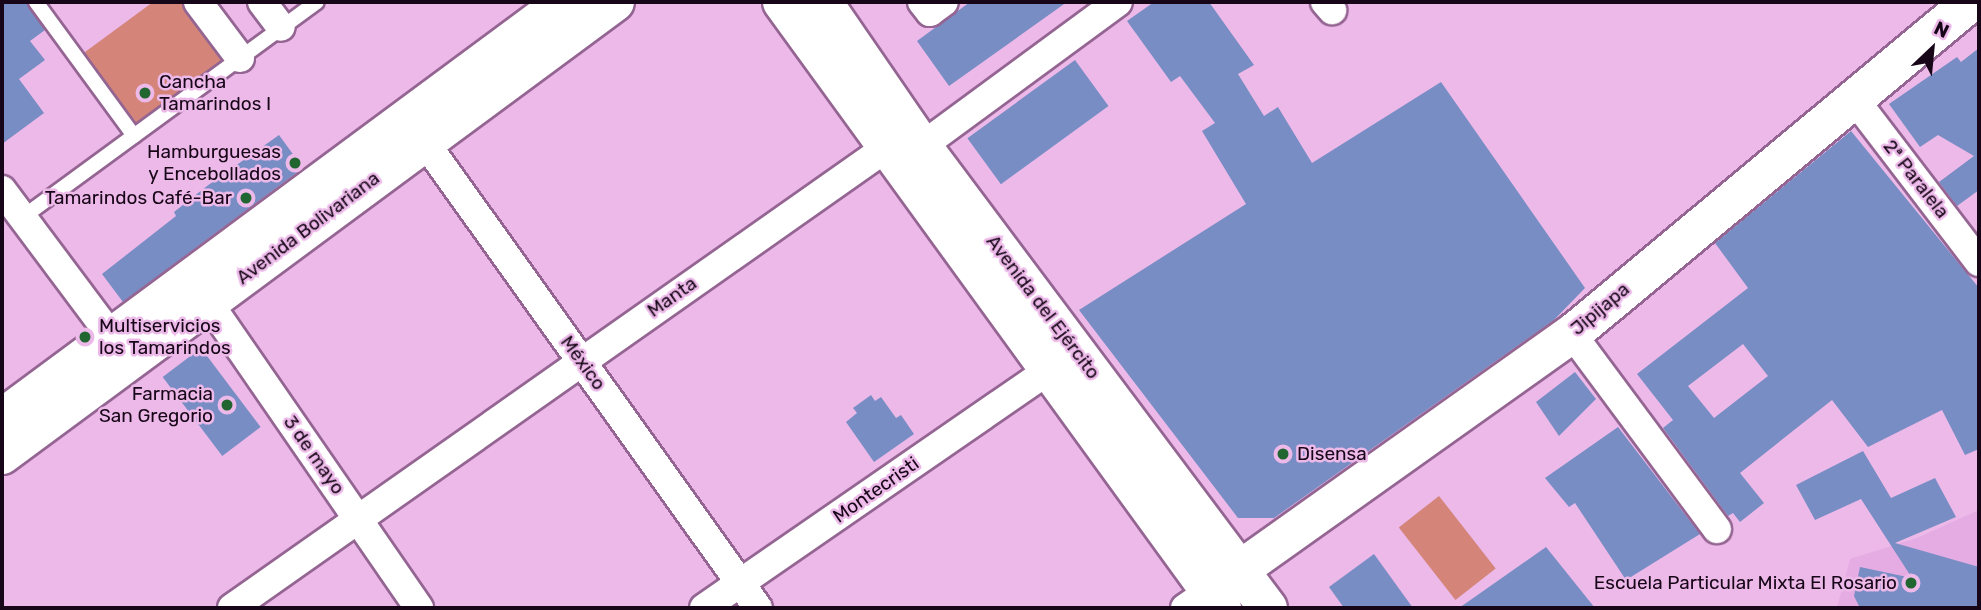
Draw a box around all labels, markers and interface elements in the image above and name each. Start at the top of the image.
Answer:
north arrow [1897,14,1967,84]
text: N [1930,16,1953,43]
place label: Cancha Tamarindos I [159,71,271,115]
marker: Cancha Tamarindos I [137,85,153,101]
street label: 2ª Paralela [1878,135,1954,223]
place label: Hamburguesas y Encebollados [147,141,281,185]
marker: Hamburguesas y Encebollados [287,155,303,171]
street label: Avenida Bolivariana [232,167,384,289]
place label: Tamarindos Café-Bar [45,187,232,209]
marker: Tamarindos Café-Bar [238,190,254,206]
street label: Avenida del Ejército [981,231,1105,383]
street label: Manta [643,272,701,322]
street label: Jipijapa [1566,278,1634,340]
place label: Multiservicios los Tamarindos [99,315,231,359]
marker: Multiservicios los Tamarindos [77,329,93,345]
street label: México [556,331,610,395]
place label: Farmacia San Gregorio [99,383,213,427]
marker: Farmacia San Gregorio [219,397,235,413]
street label: 3 de mayo [279,411,349,499]
place label: Disensa [1297,443,1367,465]
marker: Disensa [1275,446,1291,462]
street label: Montecristi [829,452,923,528]
place label: Escuela Particular Mixta El Rosario [1593,572,1897,594]
marker: Escuela Particular Mixta El Rosario [1903,575,1919,591]

